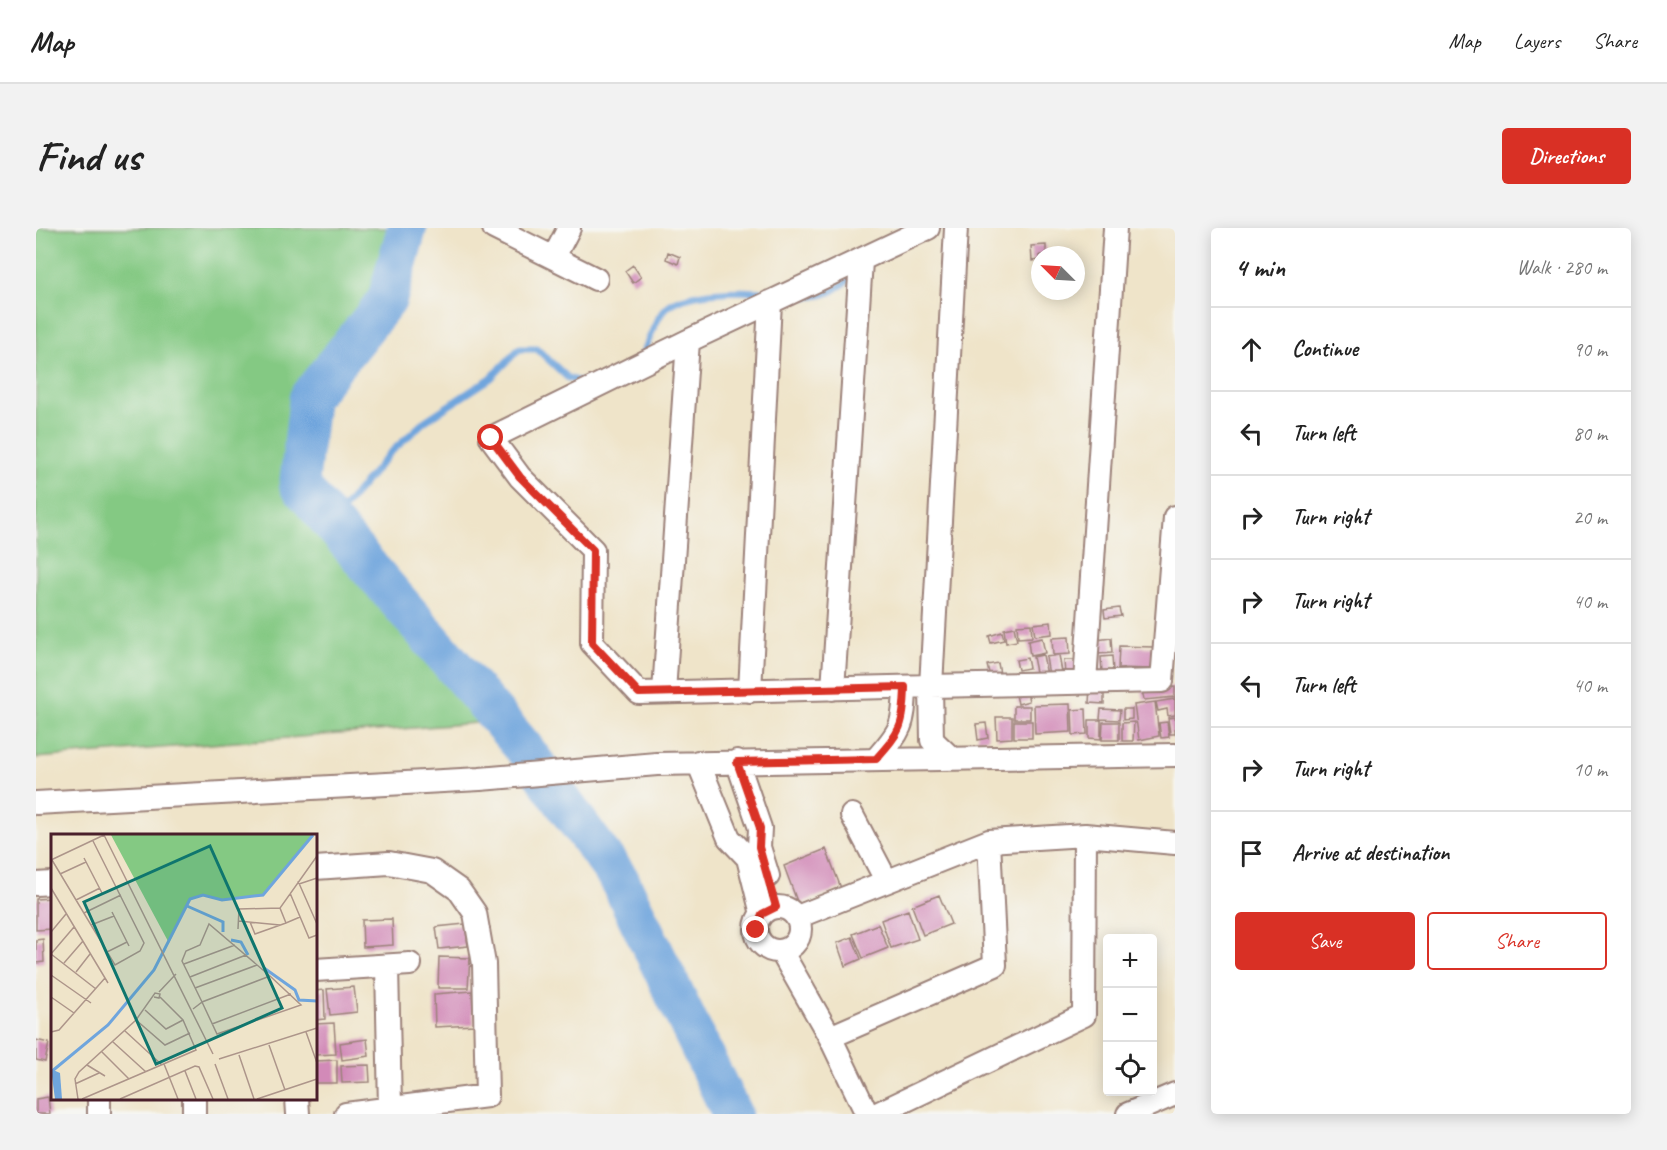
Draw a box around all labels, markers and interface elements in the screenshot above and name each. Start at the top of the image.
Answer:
text: Map [30,24,73,59]
text: Map [1448,28,1481,54]
text: Layers [1514,28,1560,54]
text: Share [1593,28,1637,54]
button: Directions [1502,128,1631,184]
text: Find us [36,130,141,183]
north arrow [1031,246,1085,300]
text: 4 min [1235,251,1285,284]
text: Walk · 280 m [1517,255,1607,280]
icon: ahead [1235,333,1268,366]
text: Continue [1292,335,1358,363]
text: 90 m [1573,337,1607,362]
icon: left [1235,417,1268,450]
text: Turn left [1292,419,1356,447]
text: 80 m [1573,421,1607,446]
route start [477,424,503,450]
icon: right [1235,501,1268,534]
text: Turn right [1292,503,1369,531]
text: 20 m [1573,505,1607,530]
icon: right [1235,585,1268,618]
text: Turn right [1292,587,1369,615]
text: 40 m [1573,589,1607,614]
icon: left [1235,669,1268,702]
text: Turn left [1292,671,1356,699]
text: 40 m [1573,673,1607,698]
icon: right [1235,753,1268,786]
text: Turn right [1292,755,1369,783]
text: 10 m [1573,757,1607,782]
inset map [51,834,316,1099]
icon: arrive [1235,837,1268,870]
text: Arrive at destination [1292,839,1449,867]
button: Save [1235,912,1415,970]
button: Share [1427,912,1607,970]
route end [742,916,768,942]
map controls [1103,934,1157,1096]
button: + [1103,934,1157,988]
button: − [1103,988,1157,1042]
button: locate [1103,1042,1157,1096]

